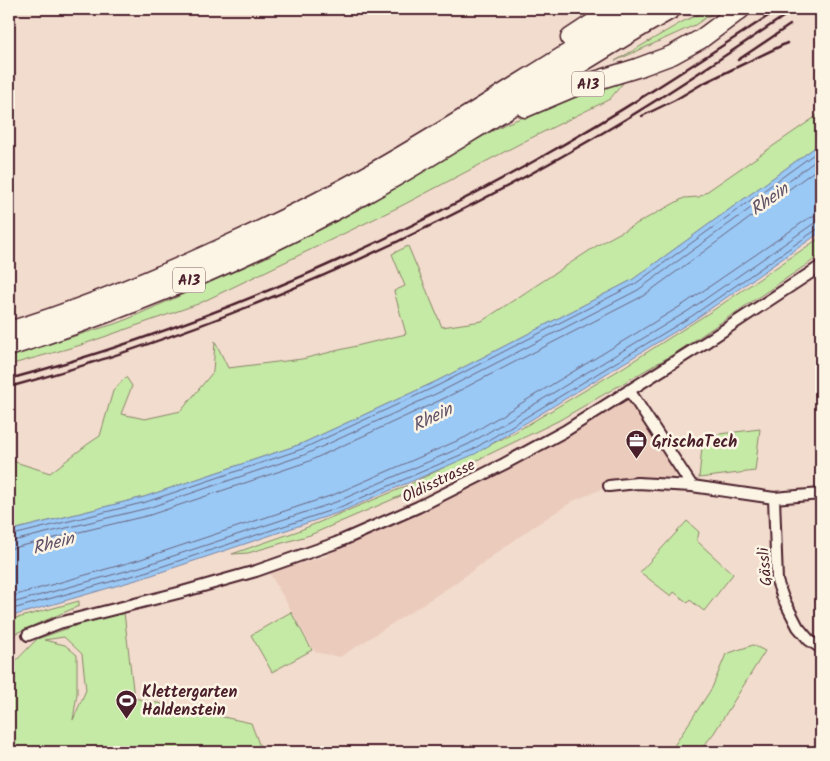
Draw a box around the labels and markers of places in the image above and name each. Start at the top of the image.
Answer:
office icon: GrischaTech [624,429,648,460]
place label: GrischaTech [652,430,737,455]
place label: Klettergarten Haldenstein [142,680,237,723]
sports icon: Klettergarten Haldenstein [114,688,138,719]

